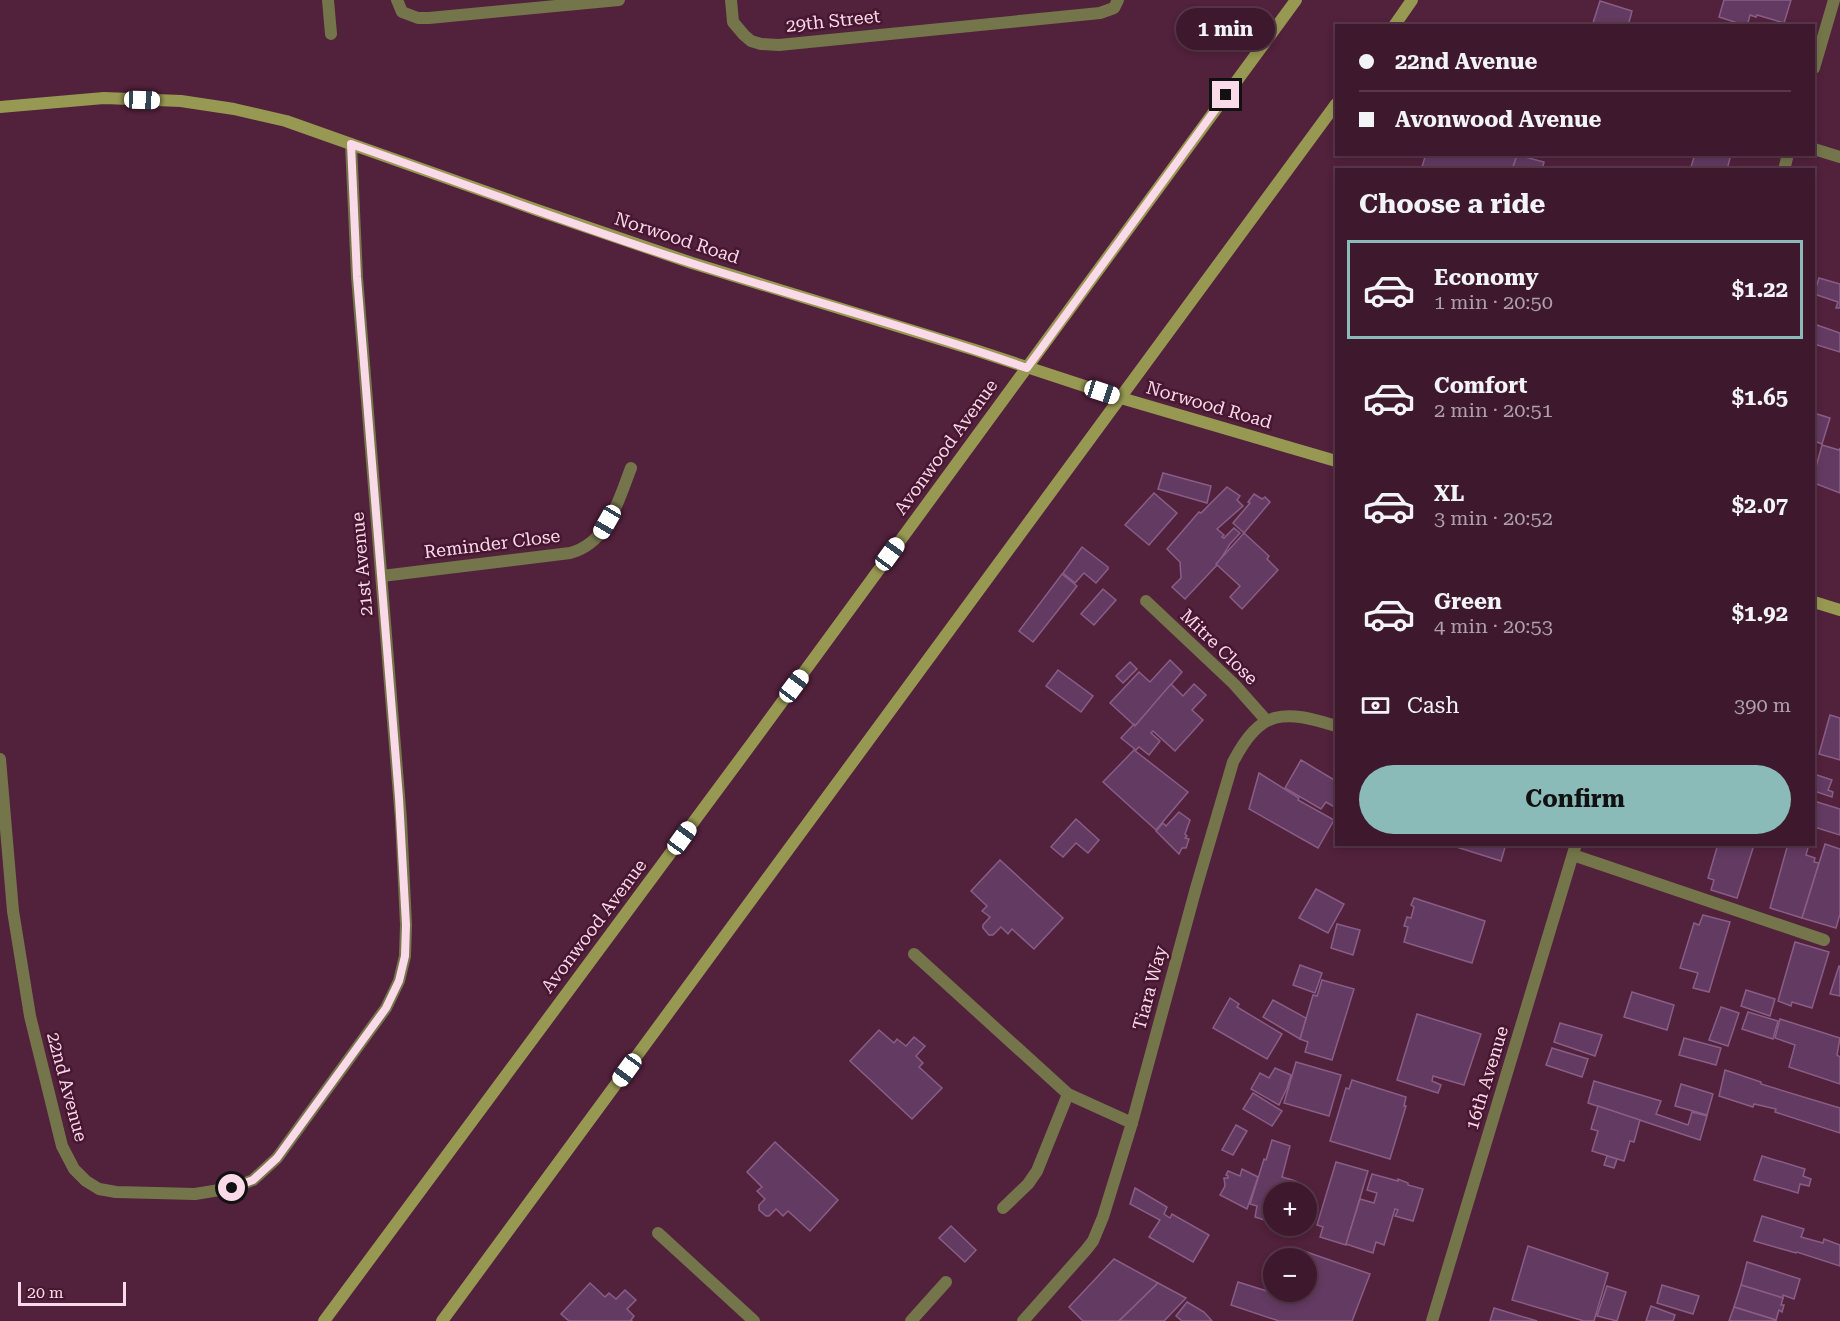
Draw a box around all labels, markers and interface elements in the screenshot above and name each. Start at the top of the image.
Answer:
street label: 29th Street [785,5,881,36]
callout: 1 min [1176,8,1276,50]
text: 1 min [1198,17,1253,41]
text: 22nd Avenue [1395,49,1537,74]
route end [1212,81,1239,108]
car [124,90,160,110]
text: Avonwood Avenue [1395,107,1601,132]
text: Choose a ride [1359,188,1545,220]
street label: Norwood Road [612,207,743,268]
icon: car [1362,263,1416,317]
text: Economy [1434,265,1538,290]
text: $1.22 [1732,277,1788,302]
text: 1 min · 20:50 [1434,290,1553,314]
icon: car [1362,371,1416,425]
text: Comfort [1434,373,1527,398]
street label: Avonwood Avenue [890,375,1002,518]
street label: Norwood Road [1144,377,1275,433]
car [1082,378,1122,406]
text: $1.65 [1732,385,1788,410]
text: 2 min · 20:51 [1434,398,1553,422]
icon: car [1362,479,1416,533]
text: XL [1434,481,1464,506]
text: $2.07 [1732,493,1788,518]
car [590,502,624,542]
text: 3 min · 20:52 [1434,506,1553,530]
street label: 21st Avenue [346,511,377,617]
street label: Reminder Close [423,525,561,562]
car [872,534,908,574]
icon: car [1362,587,1416,641]
text: Green [1434,589,1502,614]
text: $1.92 [1732,601,1788,626]
street label: Mitre Close [1176,605,1262,689]
text: 4 min · 20:53 [1434,614,1553,638]
car [776,666,812,706]
icon: cash [1359,689,1392,722]
text: Cash [1407,693,1459,718]
text: 390 m [1734,693,1791,717]
button: Confirm [1359,765,1791,834]
car [664,818,700,858]
street label: Avonwood Avenue [537,855,651,997]
street label: Tiara Way [1128,943,1171,1032]
street label: 16th Avenue [1461,1023,1512,1132]
street label: 22nd Avenue [43,1030,92,1144]
car [609,1050,645,1090]
route start [218,1174,245,1201]
map controls [1263,1182,1317,1302]
button: + [1263,1182,1317,1236]
button: − [1263,1248,1317,1302]
scale bar [18,1279,126,1306]
text: 20 m [27,1283,64,1302]

